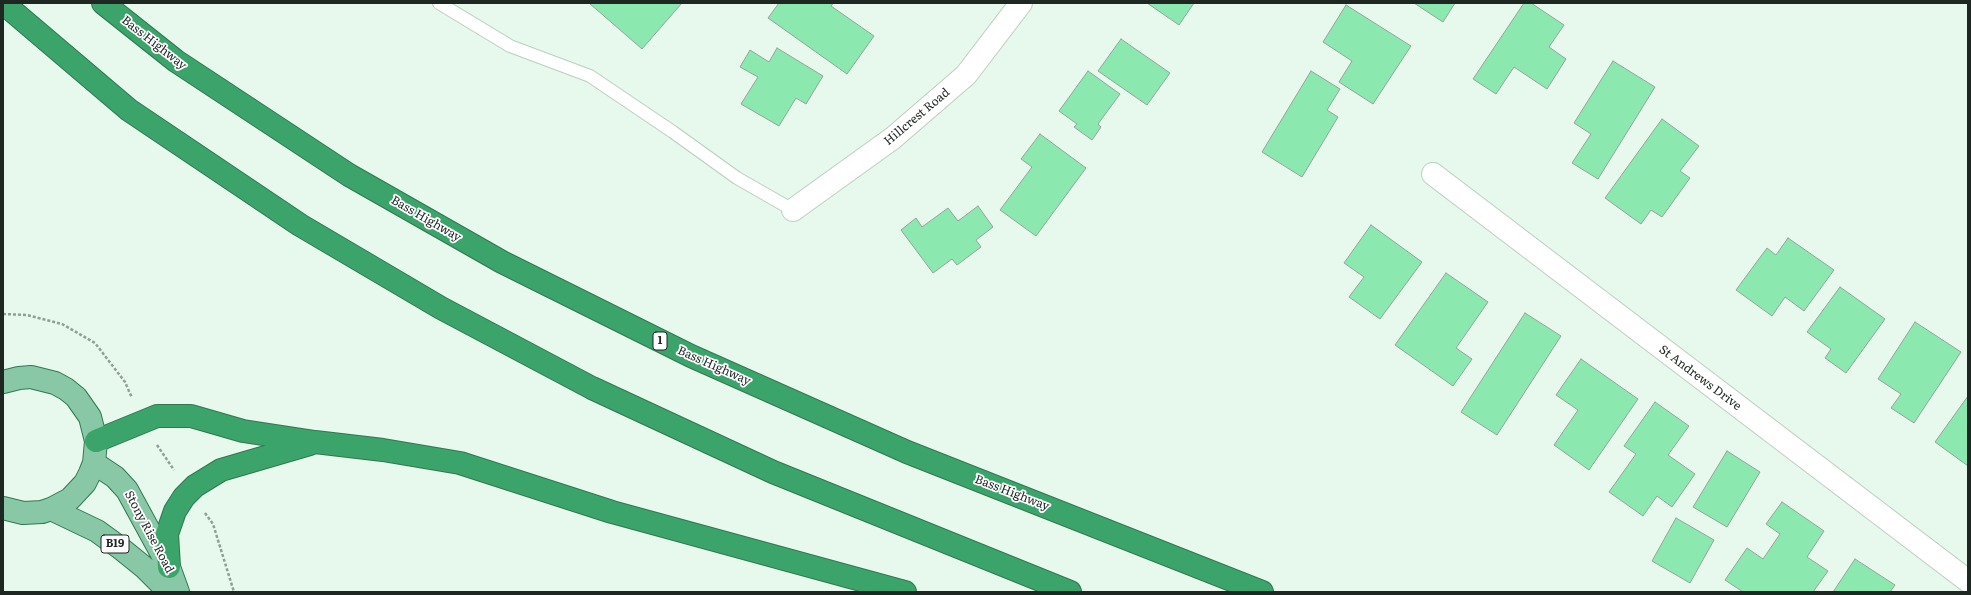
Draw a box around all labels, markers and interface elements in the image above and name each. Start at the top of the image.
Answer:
street label: Bass Highway [119,13,189,73]
street label: Hillcrest Road [881,85,953,149]
street label: Bass Highway [388,193,464,245]
road number: 1 [653,332,667,350]
street label: St Andrews Drive [1656,342,1744,414]
street label: Bass Highway [675,343,753,389]
street label: Bass Highway [973,472,1051,514]
street label: Stony Rise Road [121,488,177,576]
road number: B19 [101,535,129,553]

